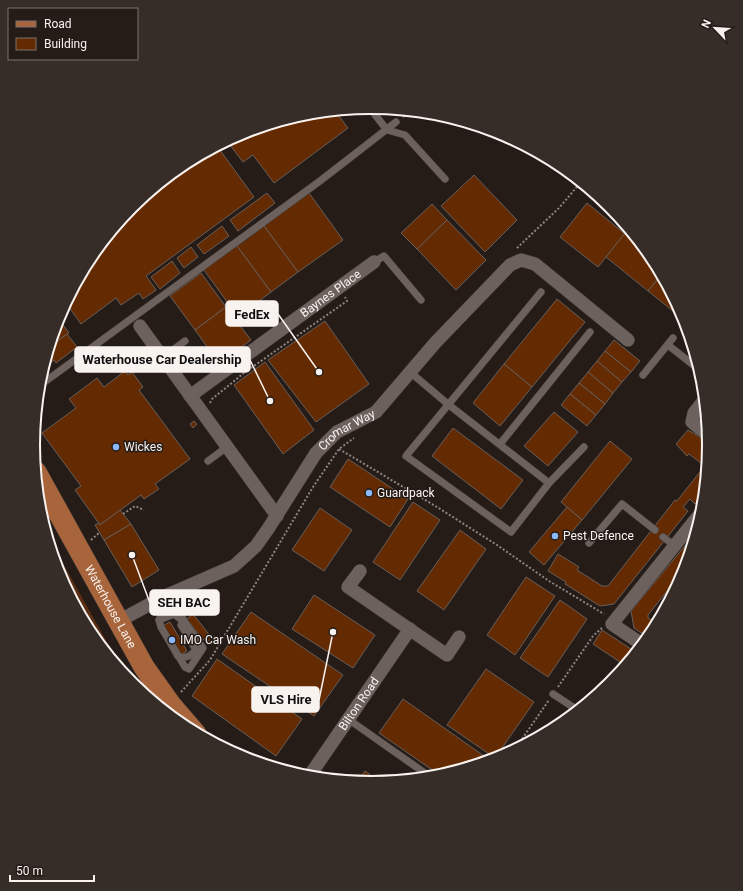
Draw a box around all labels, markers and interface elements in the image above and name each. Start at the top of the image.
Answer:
legend [8,8,138,60]
north arrow [695,8,735,48]
text: Road [44,17,72,31]
text: N [699,18,714,30]
text: Building [44,37,87,51]
street label: Baynes Place [298,267,364,320]
callout: FedEx [226,301,278,326]
text: FedEx [234,307,270,322]
callout: Waterhouse Car Dealership [75,347,250,372]
text: Waterhouse Car Dealership [83,352,241,367]
street label: Cromar Way [316,406,378,453]
place label: Wickes [124,440,162,454]
marker: Wickes [111,442,121,452]
place label: Guardpack [377,486,436,500]
marker: Guardpack [364,488,374,498]
place label: Pest Defence [563,529,634,543]
marker: Pest Defence [550,531,560,541]
street label: Waterhouse Lane [82,563,139,651]
callout: SEH BAC [150,590,219,615]
text: SEH BAC [157,595,211,610]
place label: IMO Car Wash [180,633,256,647]
marker: IMO Car Wash [167,635,177,645]
street label: Bilton Road [336,675,382,733]
callout: VLS Hire [252,687,319,712]
text: VLS Hire [260,692,312,707]
scale bar [10,857,94,883]
text: 50 m [16,864,43,878]

